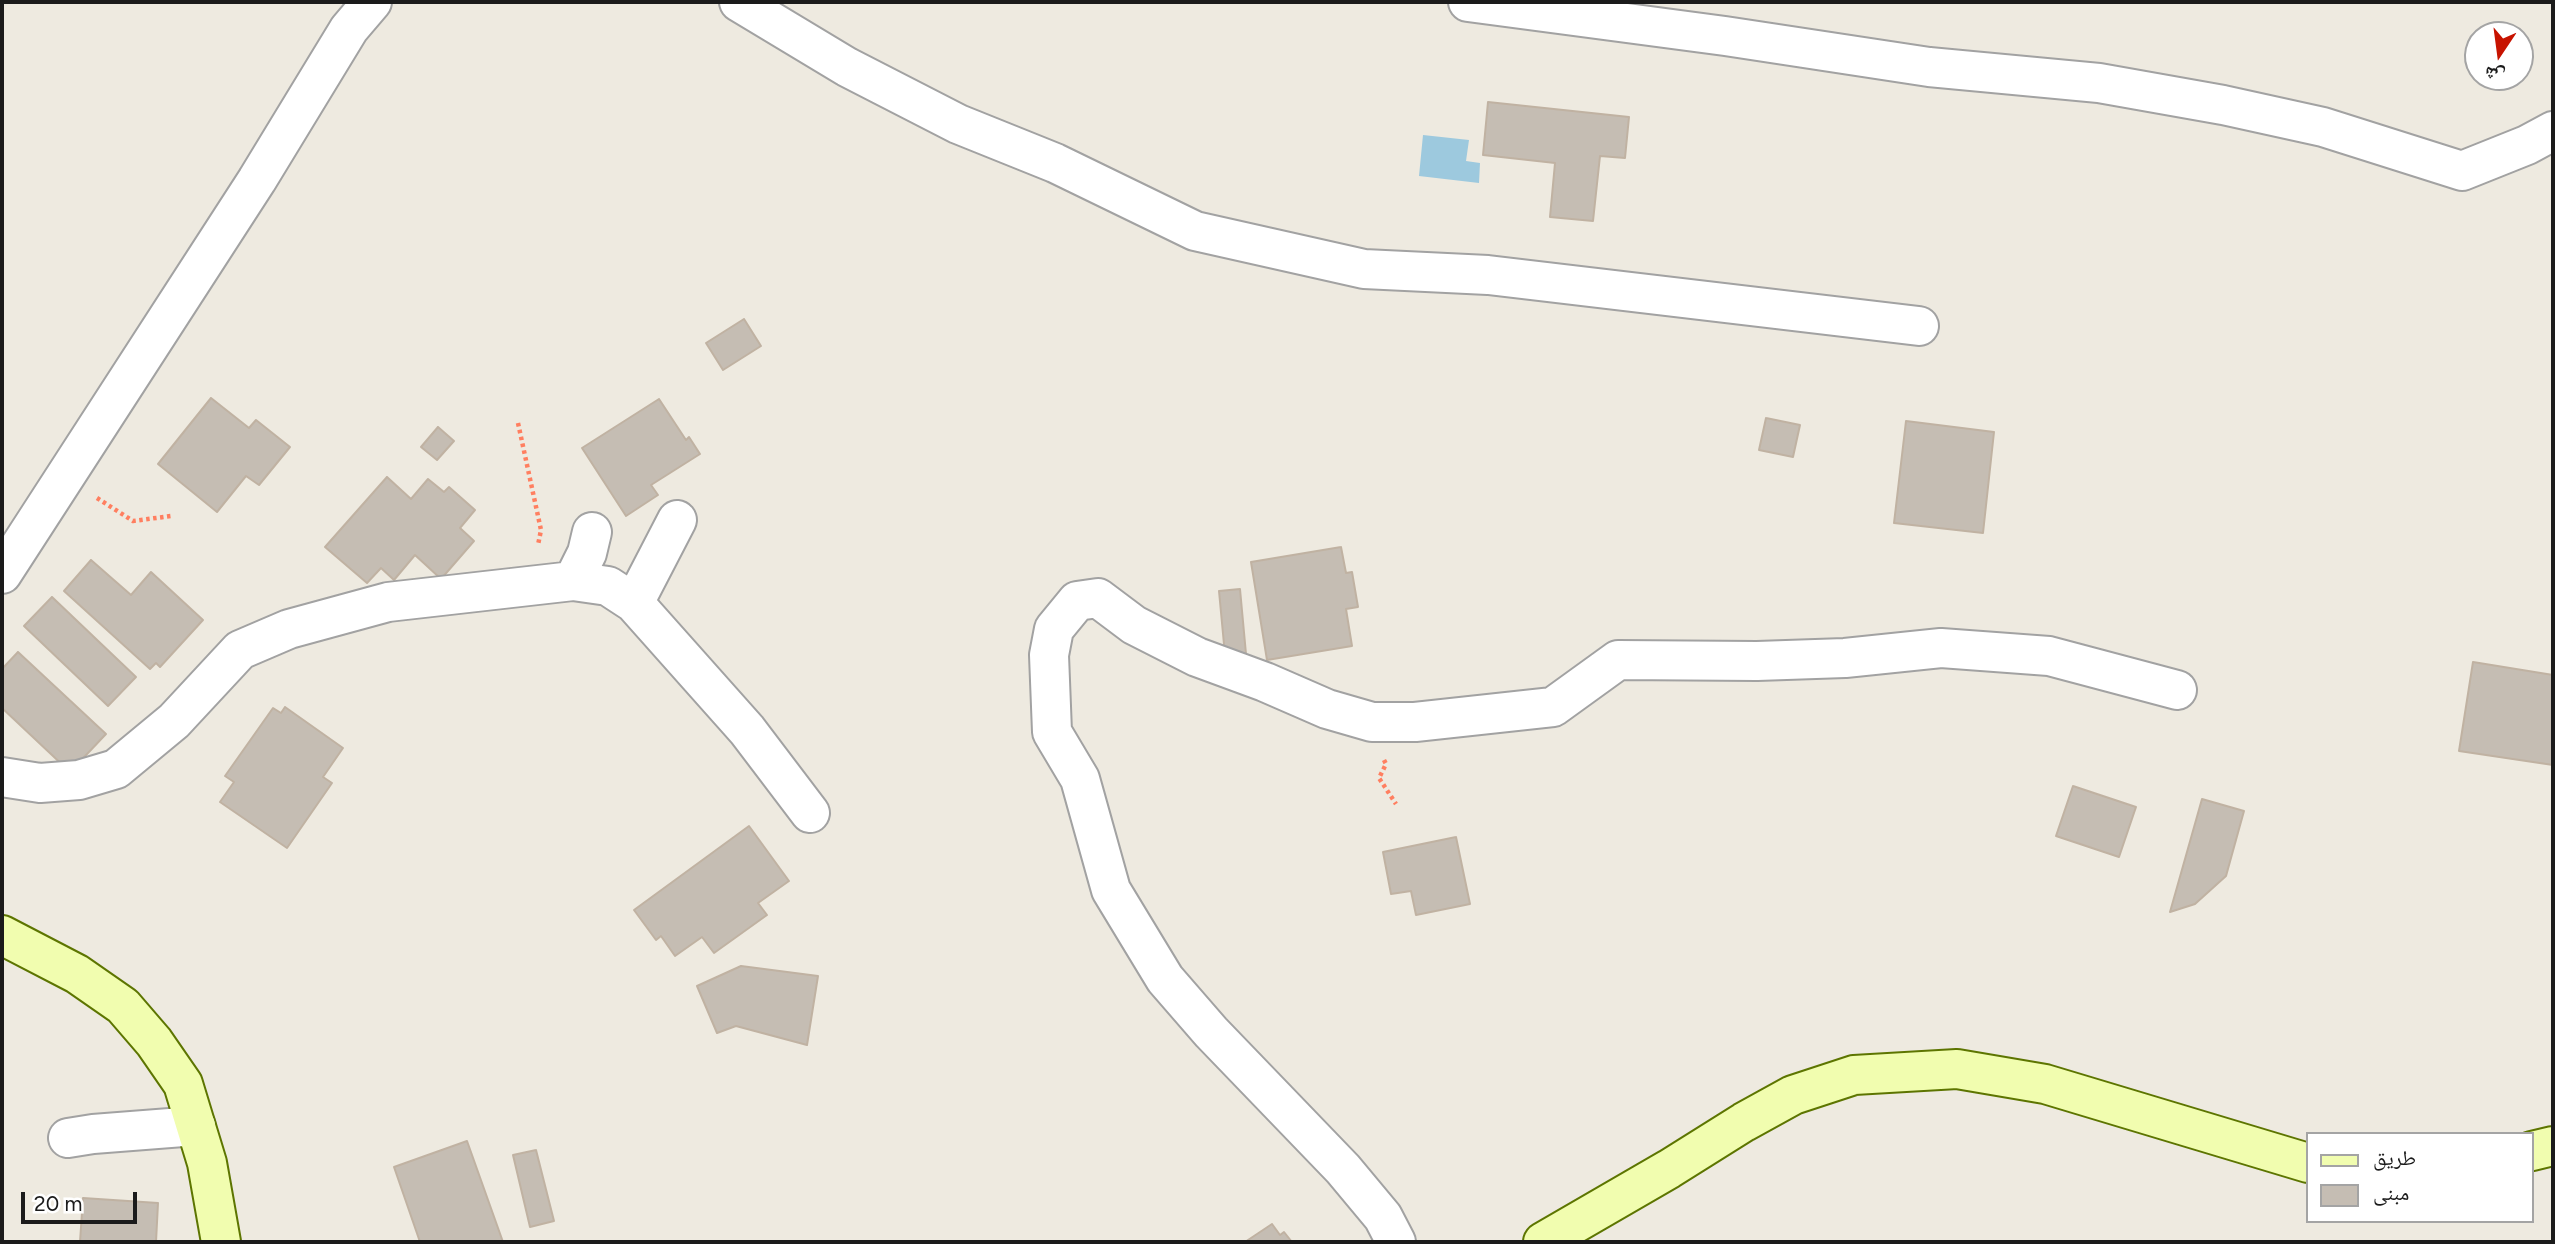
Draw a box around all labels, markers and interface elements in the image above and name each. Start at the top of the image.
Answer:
north arrow [2464,21,2534,91]
text: ش [2482,62,2507,88]
legend [2306,1132,2534,1223]
text: طريق [2373,1145,2416,1170]
scale bar [24,1178,140,1222]
text: مبنى [2373,1180,2409,1205]
text: 20 m [34,1191,82,1216]

